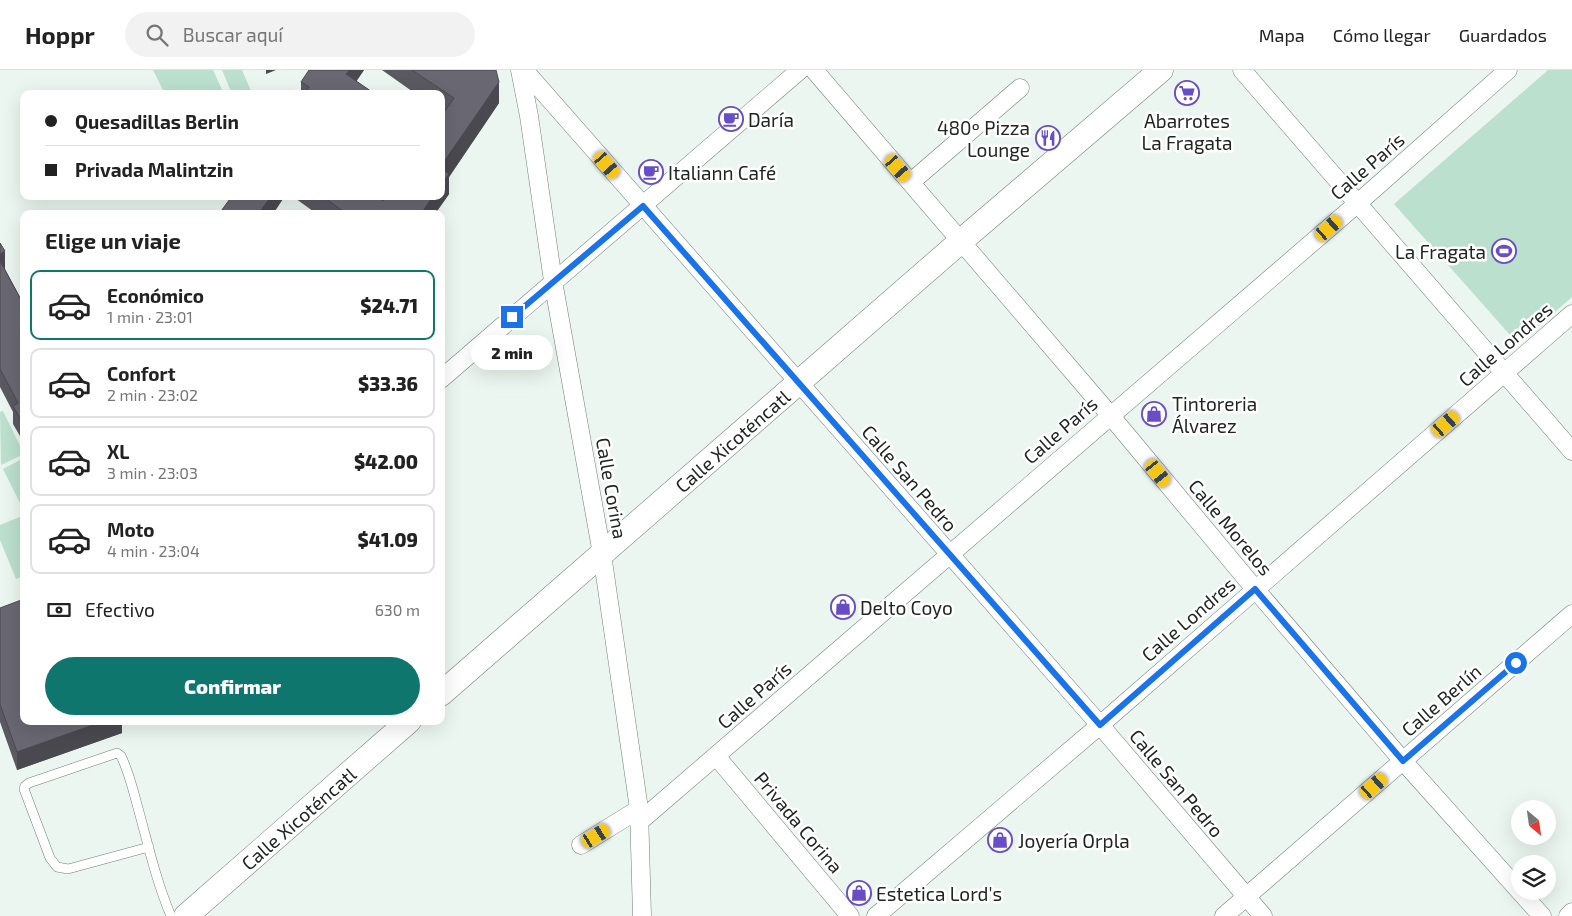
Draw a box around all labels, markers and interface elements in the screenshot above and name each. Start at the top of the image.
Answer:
search box [125,12,475,57]
text: Hoppr [25,20,95,49]
icon: search [143,21,171,49]
text: Buscar aquí [183,23,283,46]
text: Mapa [1259,24,1305,46]
text: Cómo llegar [1333,24,1431,46]
text: Guardados [1459,24,1547,46]
supermarket icon: Abarrotes La Fragata [1174,80,1200,106]
cafe icon: Daría [718,106,744,132]
place label: Daría [748,108,794,131]
place label: Abarrotes La Fragata [1141,109,1233,154]
text: Quesadillas Berlin [75,110,239,133]
place label: 480º Pizza Lounge [937,116,1030,161]
restaurant icon: 480º Pizza Lounge [1035,125,1061,151]
street label: Calle París [1325,128,1409,204]
car [591,149,622,181]
car [882,152,913,184]
text: Privada Malintzin [75,158,233,181]
cafe icon: Italiann Café [638,159,664,185]
place label: Italiann Café [668,161,776,184]
car [1312,212,1345,244]
text: Elige un viaje [45,227,181,253]
sports icon: La Fragata [1491,238,1517,264]
place label: La Fragata [1395,240,1486,263]
icon: car [47,283,92,328]
text: Económico [107,284,204,307]
text: $24.71 [360,294,418,317]
street label: Calle Londres [1453,297,1557,391]
route end [501,306,523,328]
text: 1 min · 23:01 [107,307,193,326]
callout: 2 min [471,334,553,370]
text: 2 min [491,343,533,362]
icon: car [47,361,92,406]
text: Confort [107,362,175,385]
text: $33.36 [358,372,418,395]
street label: Calle Xicoténcatl [670,384,794,497]
text: 2 min · 23:02 [107,385,198,404]
street label: Calle París [1018,392,1102,468]
place label: Tintoreria Álvarez [1172,392,1257,437]
shop icon: Tintoreria Álvarez [1141,401,1167,427]
car [1429,408,1462,440]
street label: Calle San Pedro [857,420,963,536]
street label: Calle Corina [592,436,632,540]
icon: car [47,439,92,484]
text: XL [107,440,129,463]
text: $42.00 [354,450,418,473]
car [1142,457,1173,489]
text: 3 min · 23:03 [107,463,198,482]
street label: Calle Morelos [1184,474,1278,580]
icon: car [47,517,92,562]
text: Moto [107,518,155,541]
text: $41.09 [357,528,418,551]
text: 4 min · 23:04 [107,541,200,560]
street label: Calle Londres [1136,572,1240,666]
shop icon: Delto Coyo [830,594,856,620]
icon: cash [45,596,73,624]
place label: Delto Coyo [860,596,953,619]
text: Efectivo [85,598,155,621]
text: 630 m [375,600,420,619]
route start [1505,652,1527,674]
button: Confirmar [45,657,420,715]
street label: Calle París [712,657,796,733]
street label: Calle Berlín [1396,659,1486,741]
street label: Calle San Pedro [1125,724,1229,842]
street label: Calle Xicoténcatl [236,762,360,874]
street label: Privada Corina [750,767,848,877]
car [1357,770,1390,802]
north arrow [1511,800,1556,845]
map controls [1511,800,1556,900]
car [579,822,612,850]
shop icon: Joyería Orpla [987,827,1013,853]
place label: Joyería Orpla [1018,829,1130,852]
button: layers [1511,855,1556,900]
shop icon: Estetica Lord's [846,880,872,906]
place label: Estetica Lord's [876,882,1002,905]

